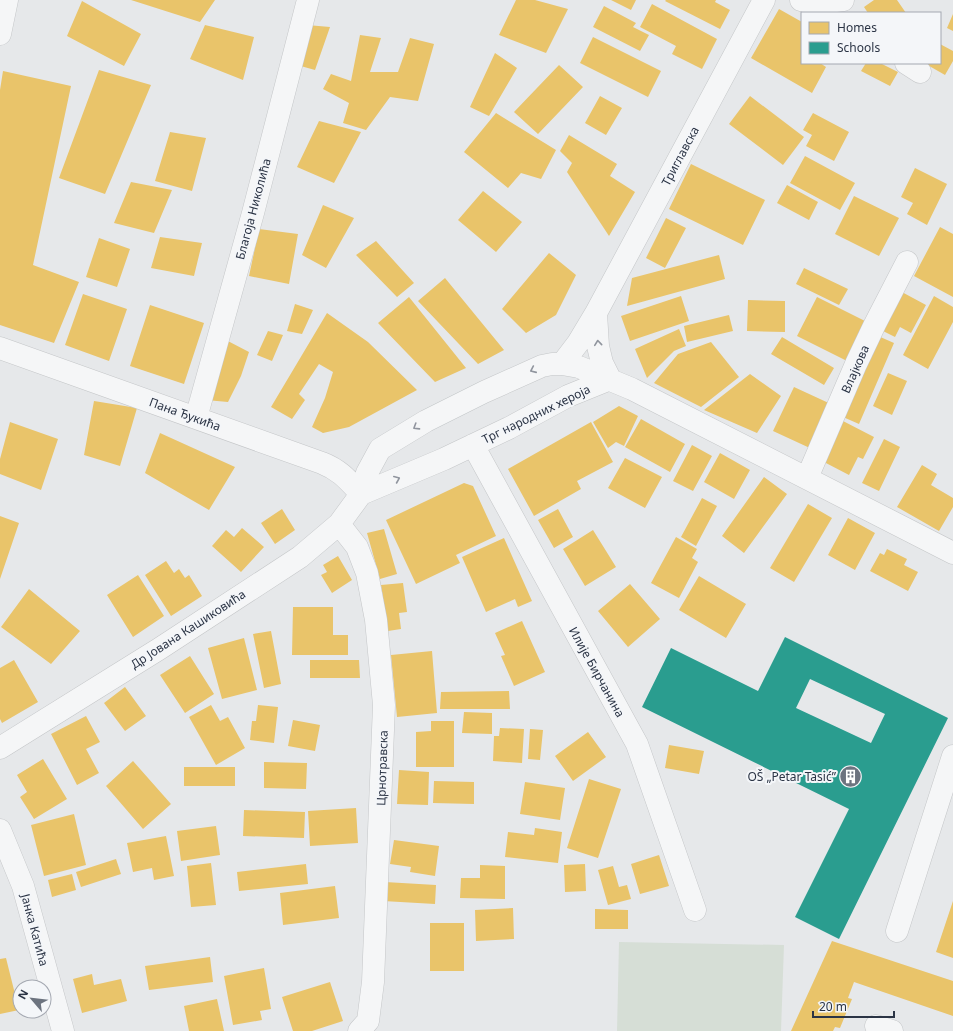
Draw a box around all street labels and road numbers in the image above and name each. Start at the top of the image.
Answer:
street label: Триглавска [657,123,703,189]
street label: Благоја Николића [231,156,275,262]
street label: Влајкова [837,342,873,396]
street label: Трг народних хероја [479,380,593,448]
street label: Пана Ђукића [147,393,223,435]
street label: Др Јована Кашиковића [127,585,249,673]
street label: Илије Бирчанина [565,624,629,720]
street label: Црнотравска [372,730,392,806]
street label: Јанка Катића [17,891,53,968]

